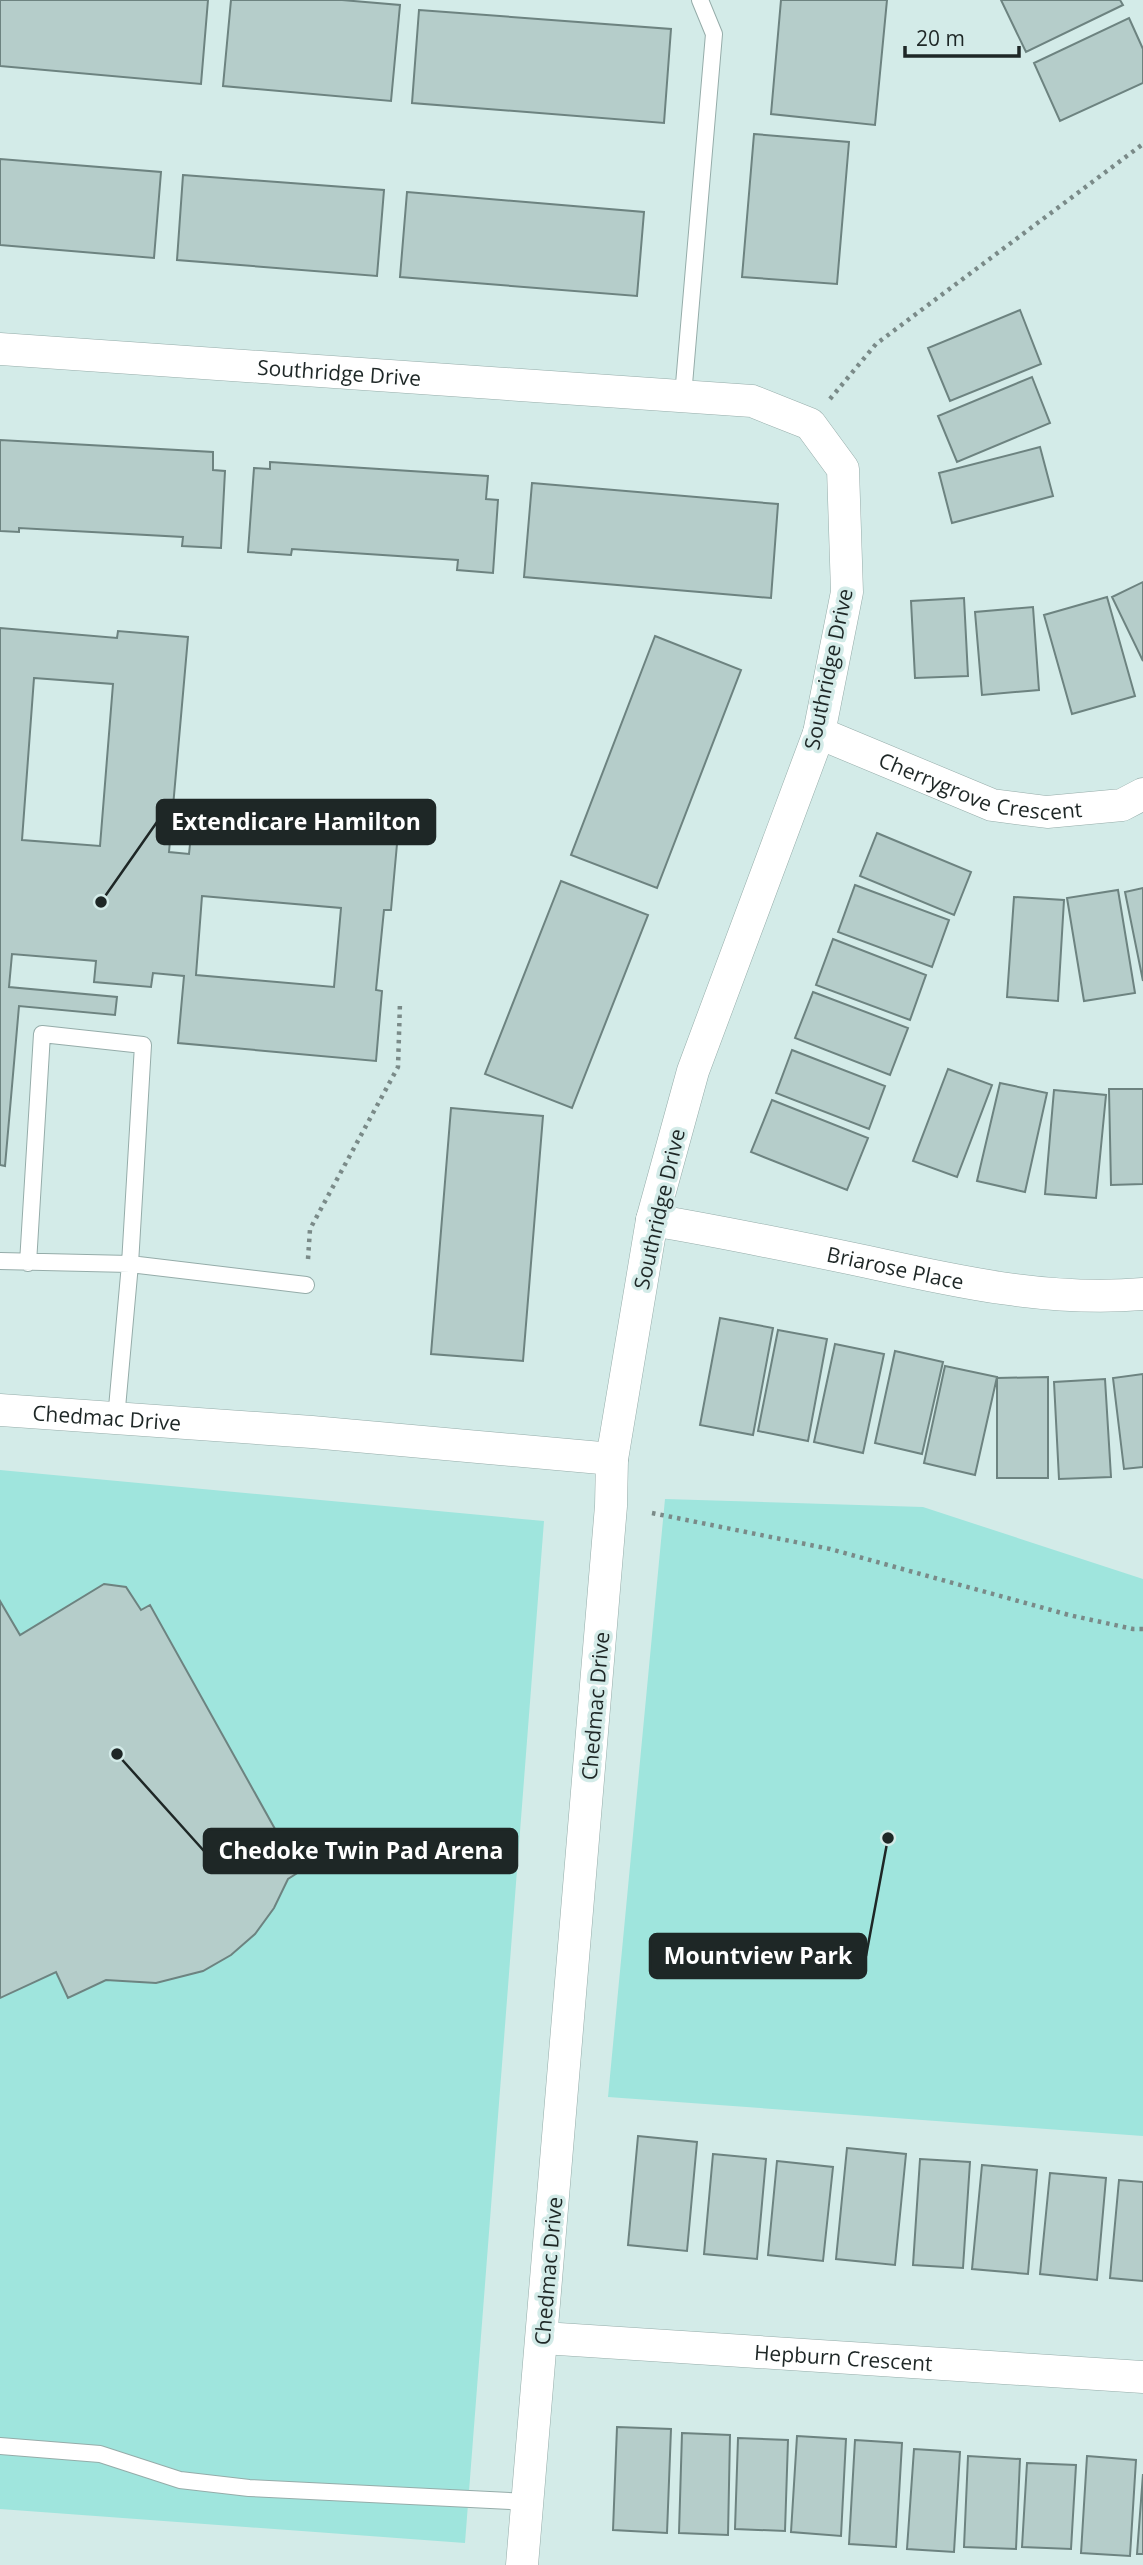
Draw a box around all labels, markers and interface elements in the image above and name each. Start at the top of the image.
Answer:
scale bar [905,14,1019,58]
text: 20 m [916,24,965,52]
street label: Southridge Drive [256,353,422,392]
street label: Southridge Drive [797,586,859,752]
street label: Cherrygrove Crescent [875,745,1083,826]
callout: Extendicare Hamilton [157,800,435,844]
text: Extendicare Hamilton [171,805,421,837]
street label: Southridge Drive [627,1126,691,1292]
street label: Briarose Place [824,1240,966,1296]
street label: Chedmac Drive [31,1398,182,1437]
street label: Chedmac Drive [575,1631,615,1781]
callout: Chedoke Twin Pad Arena [204,1829,517,1873]
text: Chedoke Twin Pad Arena [219,1834,503,1866]
callout: Mountview Park [650,1934,866,1978]
text: Mountview Park [664,1939,853,1971]
street label: Chedmac Drive [528,2196,568,2346]
street label: Hepburn Crescent [753,2338,933,2377]

